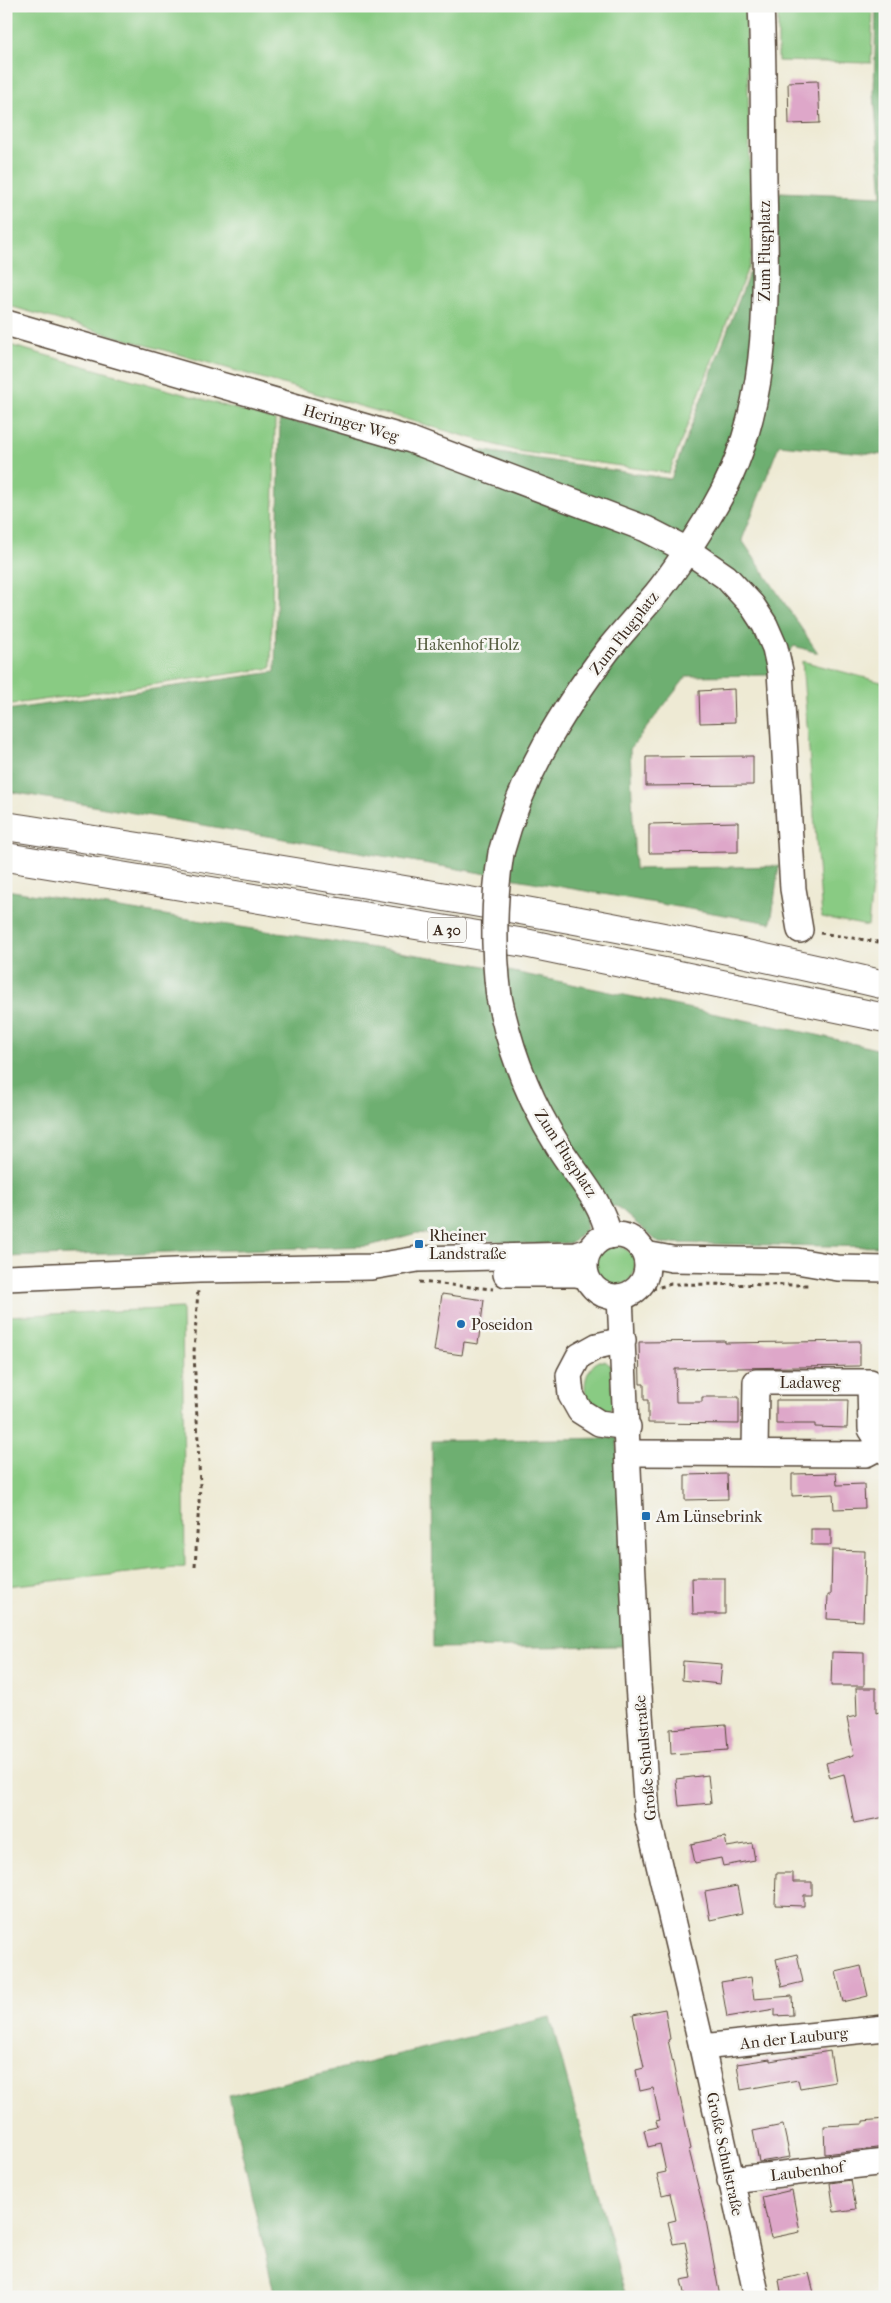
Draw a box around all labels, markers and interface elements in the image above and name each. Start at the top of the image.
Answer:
street label: Zum Flugplatz [755,201,774,301]
street label: Heringer Weg [301,400,402,446]
street label: Zum Flugplatz [585,587,663,679]
park label: Hakenhof Holz [417,635,519,654]
road number: A 30 [428,918,466,942]
street label: Zum Flugplatz [531,1106,601,1200]
place label: Rheiner Landstraße [429,1226,507,1263]
marker: Rheiner Landstraße [413,1238,425,1250]
place label: Poseidon [471,1315,534,1334]
marker: Poseidon [455,1318,467,1330]
street label: Ladaweg [780,1373,841,1392]
place label: Am Lünsebrink [655,1507,763,1526]
marker: Am Lünsebrink [640,1510,652,1522]
street label: Große Schulstraße [630,1694,660,1822]
street label: An der Lauburg [738,2023,849,2053]
street label: Große Schulstraße [703,2090,747,2218]
street label: Laubenhof [769,2157,848,2185]

